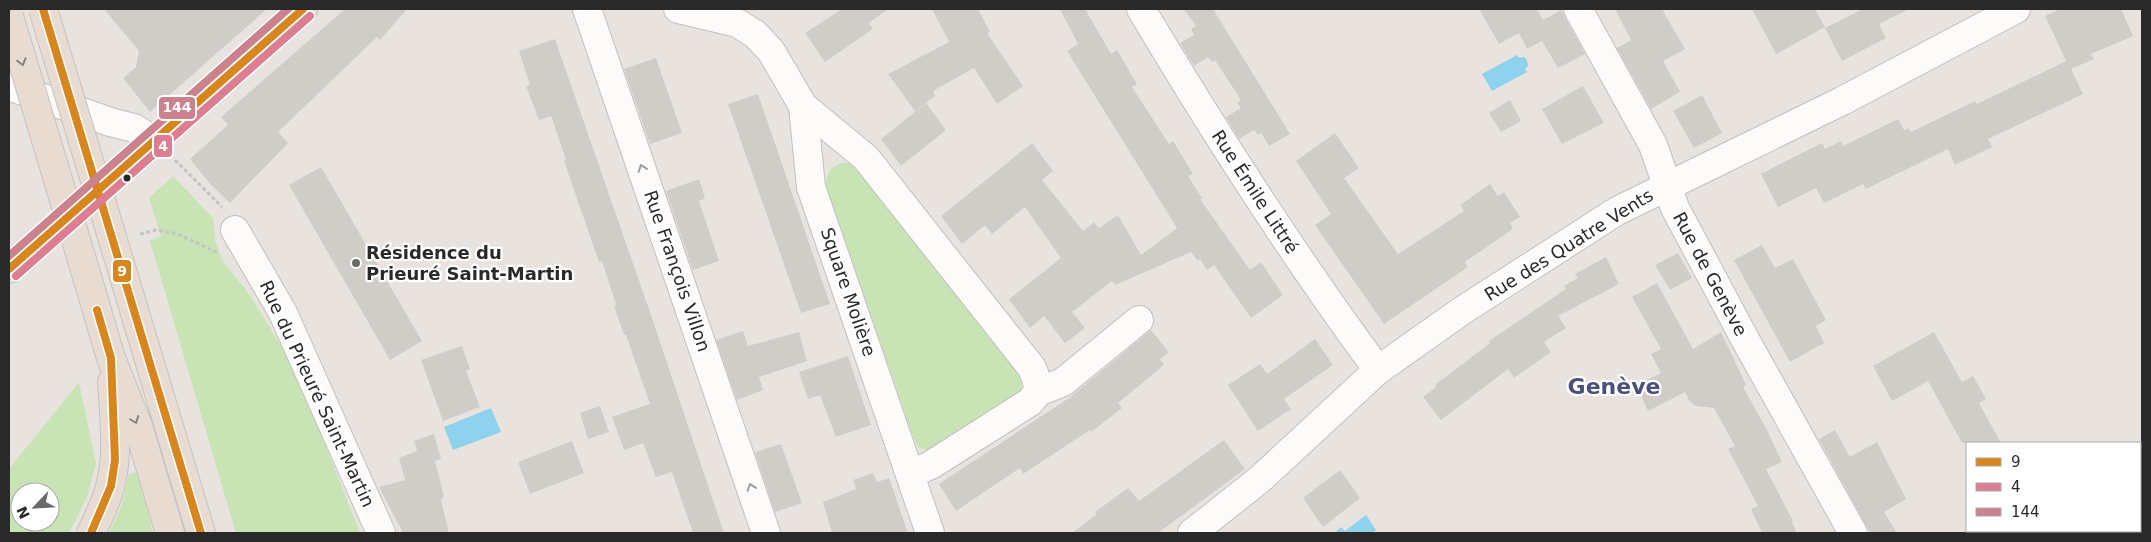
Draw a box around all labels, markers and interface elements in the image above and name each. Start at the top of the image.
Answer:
one-way arrow [17,58,27,66]
line badge: 144 [158,96,196,120]
text: 144 [162,99,192,115]
street label: Rue Émile Littré [1208,126,1303,257]
line badge: 4 [153,134,173,158]
text: 4 [158,138,168,154]
one-way arrow [637,164,647,172]
unlabelled marker [122,173,132,183]
street label: Rue des Quatre Vents [1481,184,1657,305]
street label: Rue François Villon [640,187,715,354]
street label: Rue de Genève [1669,208,1752,339]
street label: Square Molière [817,225,880,359]
place label: Résidence du Prieuré Saint-Martin [366,242,573,284]
marker: Résidence du Prieuré Saint-Martin [350,257,362,269]
line badge: 9 [112,259,132,283]
text: 9 [117,263,127,279]
street label: Rue du Prieuré Saint-Martin [256,277,379,510]
district label: Genève [1568,374,1660,399]
one-way arrow [129,415,139,423]
legend [1966,442,2141,532]
text: 9 [2011,453,2021,471]
text: 4 [2011,478,2021,496]
north arrow [10,482,60,532]
one-way arrow [746,483,756,492]
text: 144 [2011,503,2040,521]
text: N [13,504,33,521]

